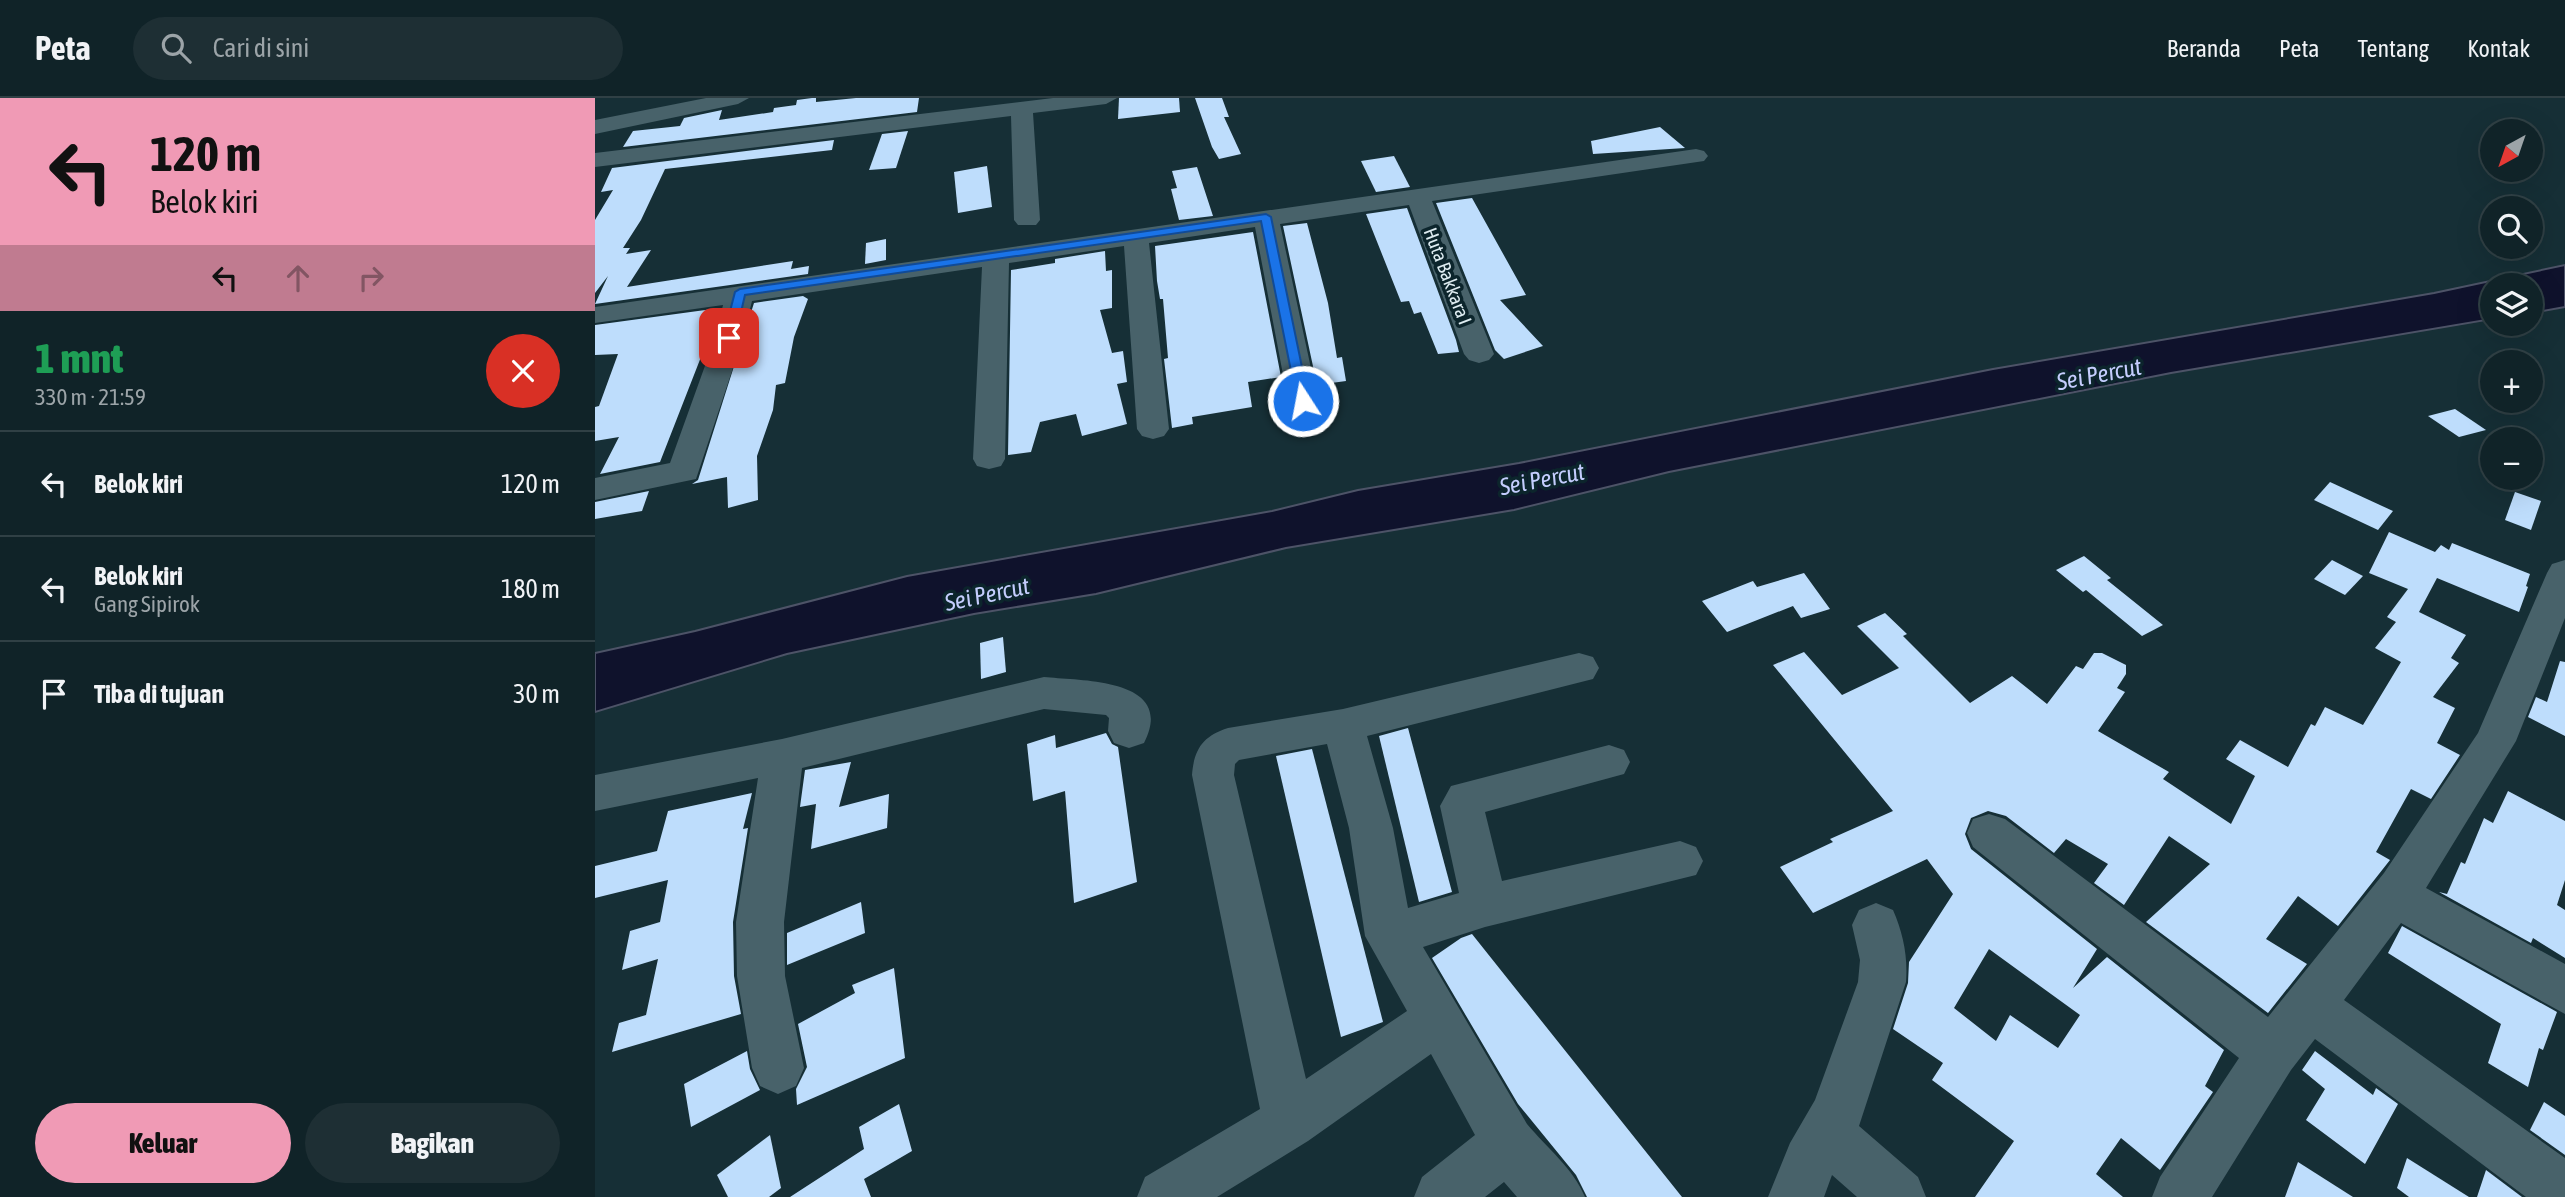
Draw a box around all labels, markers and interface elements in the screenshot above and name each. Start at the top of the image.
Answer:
search box [133,17,623,80]
text: Peta [35,29,91,67]
icon: search [157,29,195,67]
text: Cari di sini [213,33,309,63]
text: Beranda [2167,35,2241,62]
text: Peta [2279,35,2319,62]
text: Tentang [2357,35,2429,62]
text: Kontak [2467,35,2530,62]
north arrow [2480,119,2543,182]
map controls [2480,119,2543,490]
text: 120 m [150,125,261,181]
icon: left [35,126,126,217]
text: Belok kiri [150,183,259,220]
button: search [2480,196,2543,259]
street label: Huta Bakkara I [1419,224,1477,328]
icon: left [206,259,244,297]
icon: ahead [279,259,317,297]
icon: right [352,259,390,297]
button: layers [2480,273,2543,336]
pin [699,308,759,368]
icon: arrive [710,319,748,357]
text: 1 mnt [35,334,123,382]
button: close [486,334,560,408]
button: + [2480,350,2543,413]
water label: Sei Percut [2053,353,2144,396]
position arrow [1266,364,1340,438]
text: 330 m · 21:59 [35,384,146,410]
button: − [2480,427,2543,490]
water label: Sei Percut [1496,458,1587,501]
icon: left [35,465,73,503]
text: Belok kiri [94,469,183,499]
text: 120 m [501,469,560,499]
text: Belok kiri [94,561,183,591]
icon: left [35,570,73,608]
water label: Sei Percut [941,572,1032,616]
text: 180 m [501,574,560,604]
text: Gang Sipirok [94,591,200,617]
icon: arrive [35,675,73,713]
text: Tiba di tujuan [94,679,224,709]
text: 30 m [513,679,560,709]
button: Keluar [35,1103,291,1183]
button: Bagikan [305,1103,560,1183]

